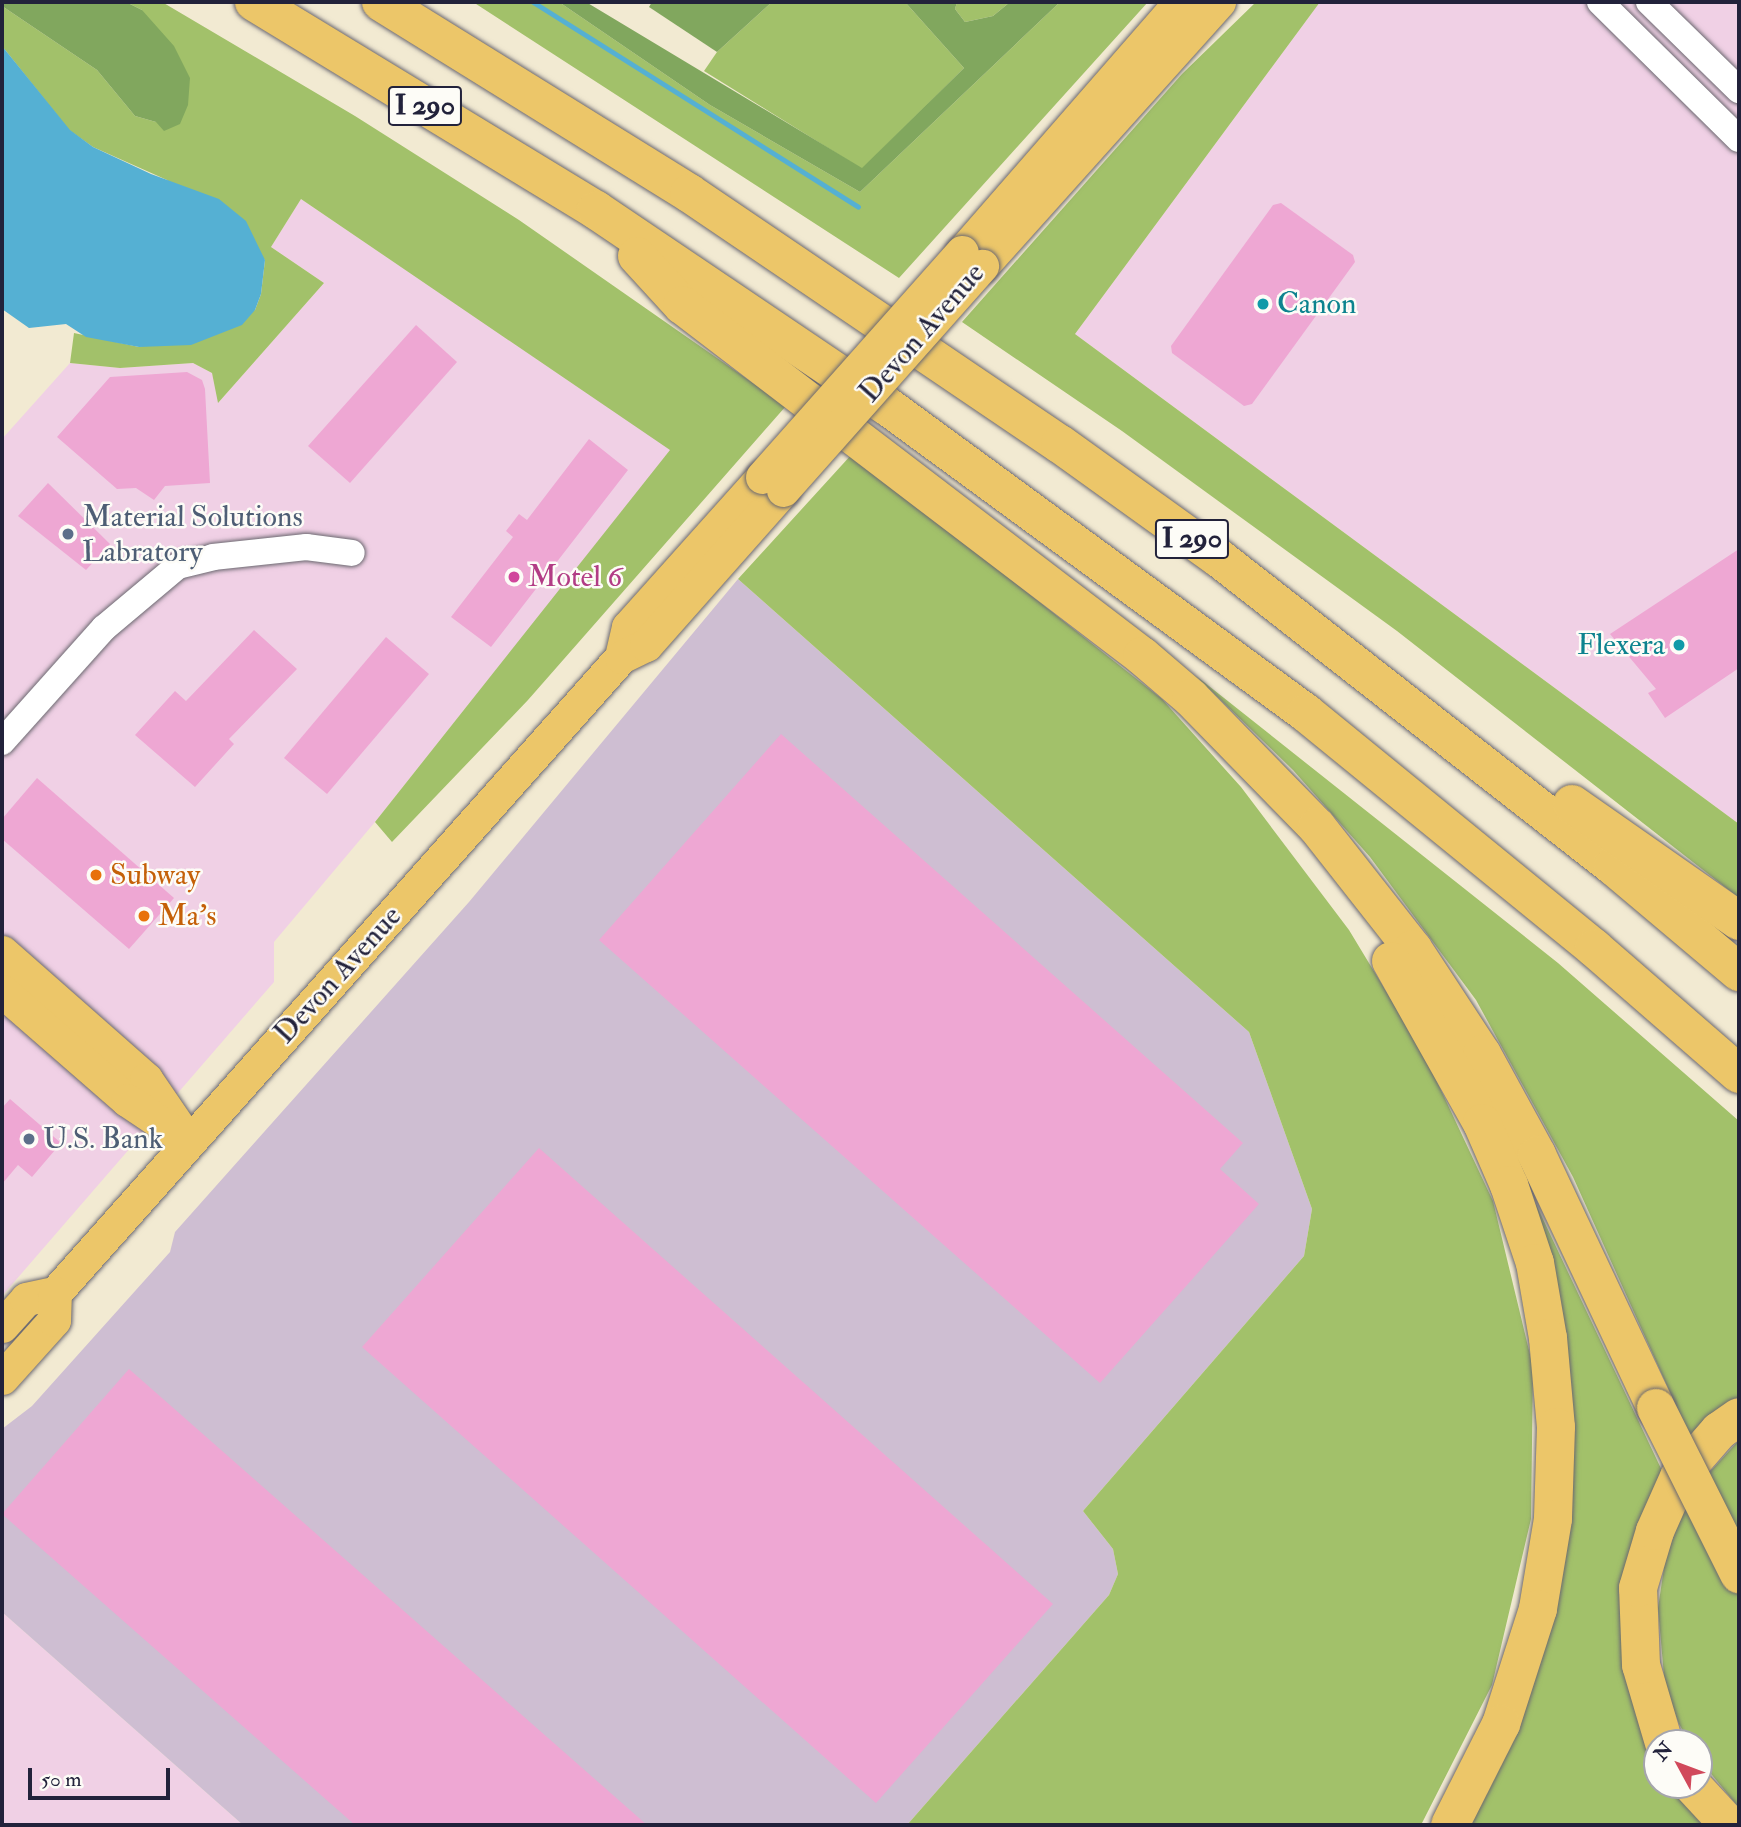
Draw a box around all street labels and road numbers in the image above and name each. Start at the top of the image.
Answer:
road number: I 290 [386,82,464,130]
street label: Devon Avenue [852,256,992,410]
road number: I 290 [1154,514,1230,564]
street label: Devon Avenue [267,899,409,1051]

